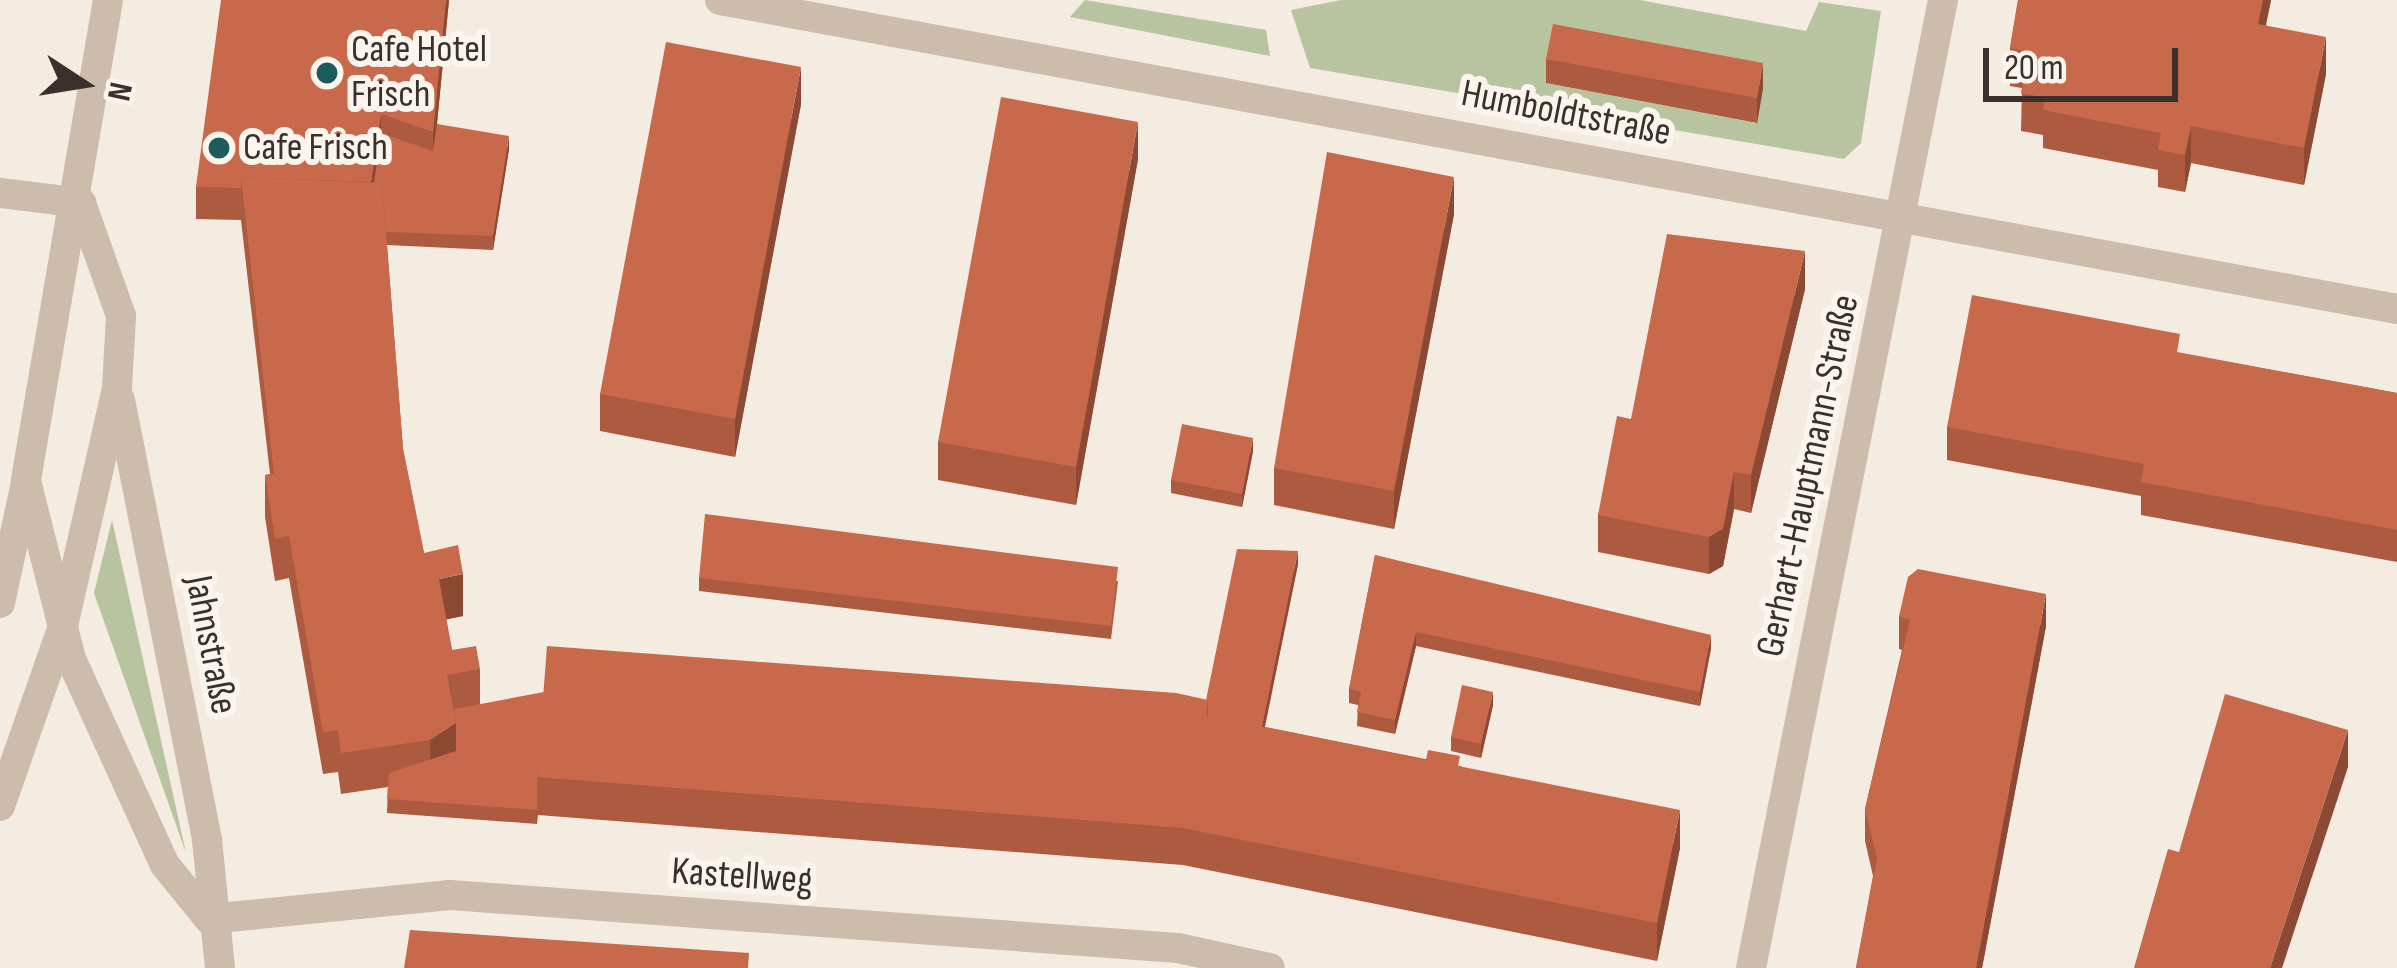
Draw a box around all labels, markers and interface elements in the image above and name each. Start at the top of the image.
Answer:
north arrow [24,24,144,144]
scale bar [1989,24,2184,98]
place label: Cafe Hotel Frisch [351,28,487,119]
text: 20 m [2004,47,2064,90]
marker: Cafe Hotel Frisch [314,60,340,86]
street label: Humboldtstraße [1457,71,1675,157]
text: N [98,79,141,104]
place label: Cafe Frisch [243,125,388,171]
marker: Cafe Frisch [206,135,232,161]
street label: Gerhart-Hauptmann-Straße [1748,291,1870,661]
street label: Jahnstraße [174,572,246,718]
street label: Kastellweg [670,849,814,905]

